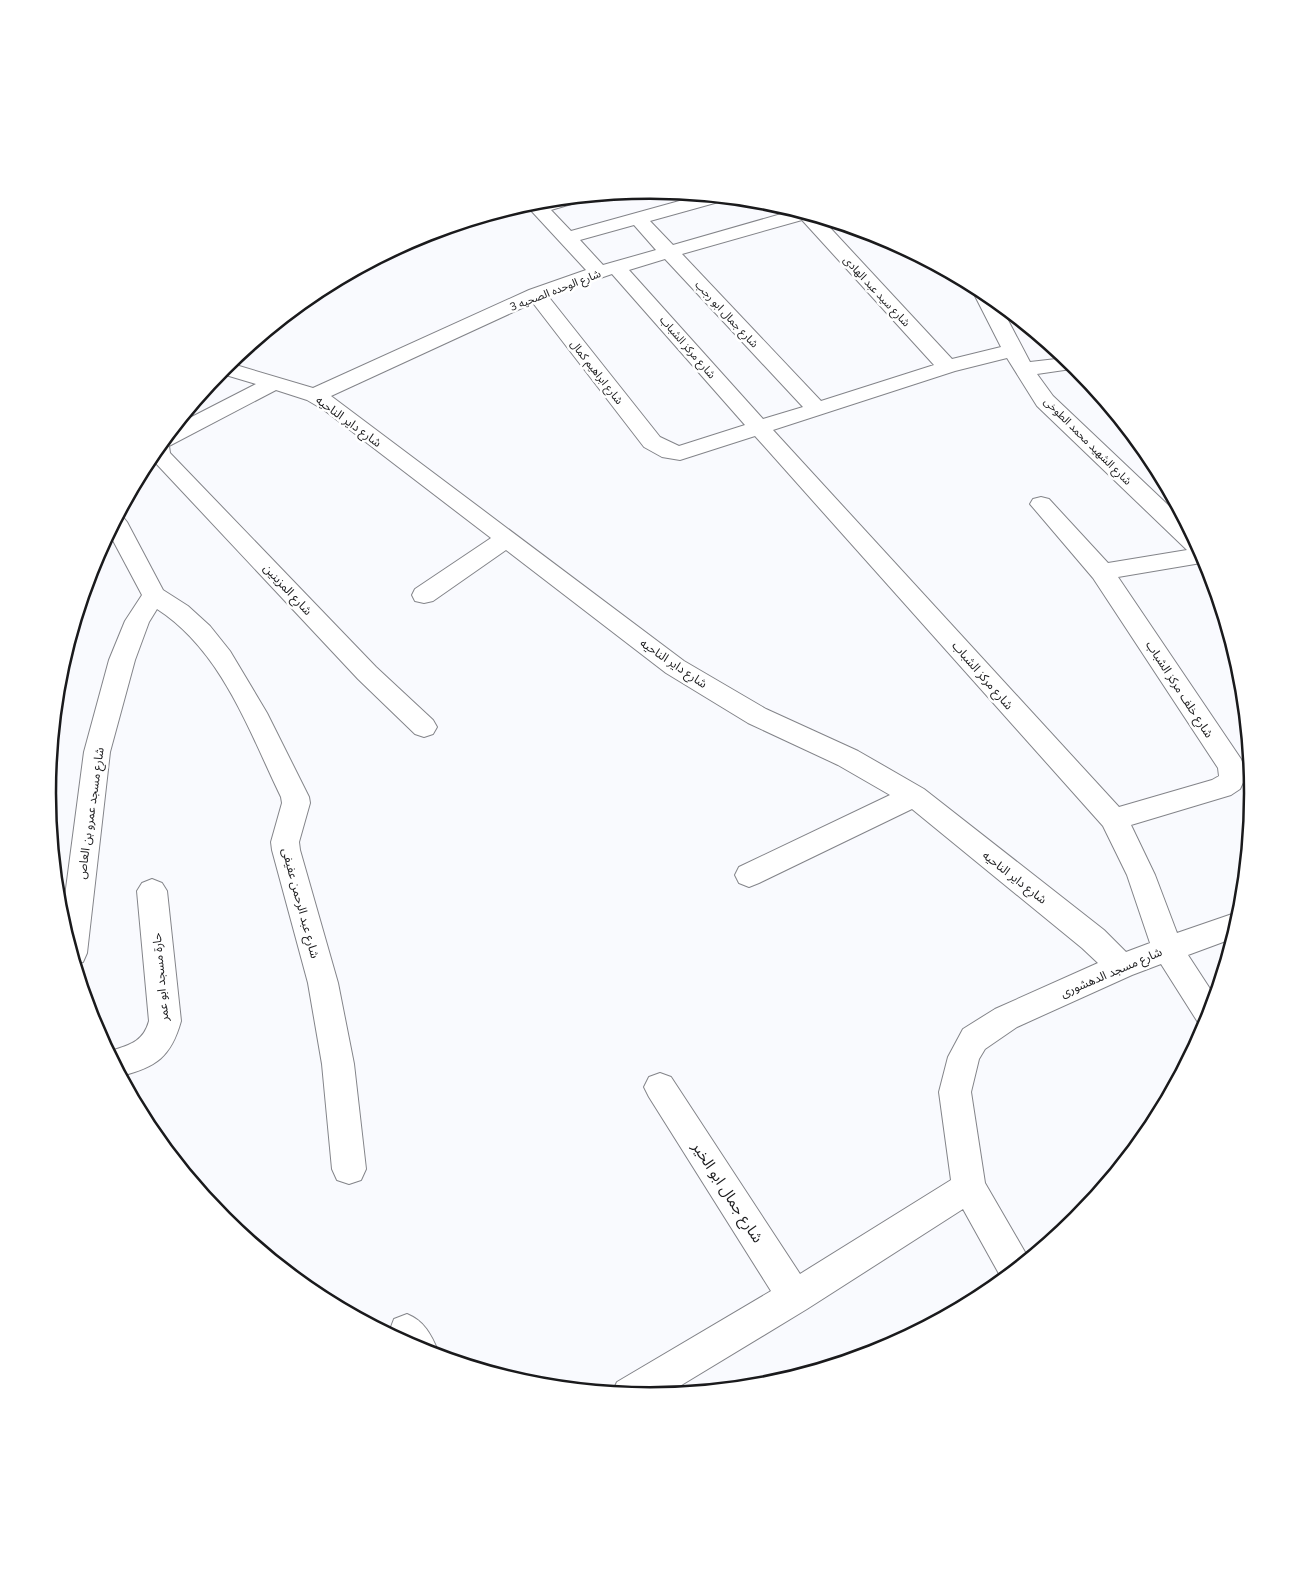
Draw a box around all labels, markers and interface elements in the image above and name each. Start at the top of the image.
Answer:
street label: شارع سيد عبد الهادى [840,253,914,330]
street label: شارع الوحده الصحيه 3 [507,266,603,315]
street label: شارع جمال ابو رجب [692,278,762,351]
street label: شارع مركز الشباب [656,313,719,382]
street label: شارع ابراهيم كمال [566,337,627,408]
street label: شارع داير الناحيه [312,392,385,451]
street label: شارع الشهيد محمد الطوخى [1040,394,1135,489]
street label: شارع المزينين [259,560,316,619]
street label: شارع داير الناحيه [637,635,710,693]
street label: شارع مركز الشباب [948,638,1017,714]
street label: شارع خلف مركز الشباب [1141,638,1217,741]
street label: شارع مسجد عمرو بن العاص [73,746,109,880]
street label: شارع عبد الرحمن عفيفى [277,846,323,960]
street label: شارع داير الناحيه [979,847,1050,908]
street label: حارة مسجد ابو عمر [149,932,171,1023]
street label: شارع مسجد الدهشورى [1058,944,1165,1002]
street label: شارع جمال ابو الخير [685,1137,768,1248]

